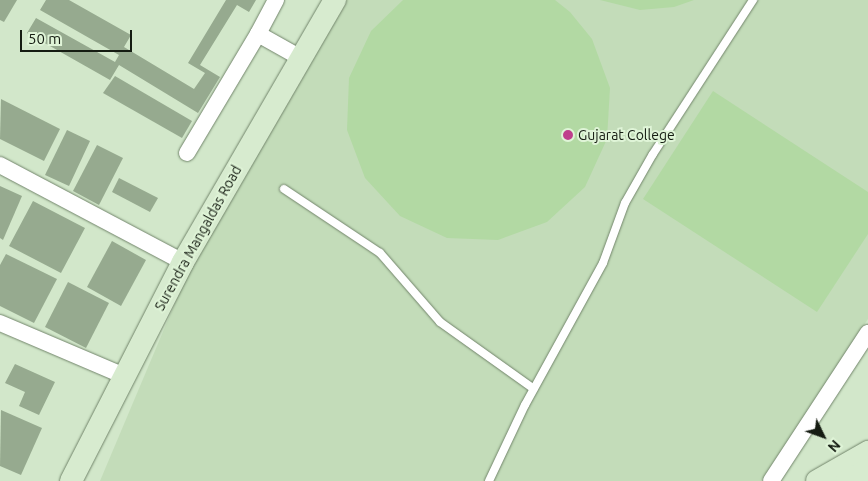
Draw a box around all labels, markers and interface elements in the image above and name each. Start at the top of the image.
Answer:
scale bar [22,20,135,52]
text: 50 m [28,30,61,47]
place label: Gujarat College [578,127,675,143]
marker: Gujarat College [562,129,574,141]
street label: Surendra Mangaldas Road [151,162,245,314]
north arrow [798,411,848,461]
text: N [825,437,844,455]

